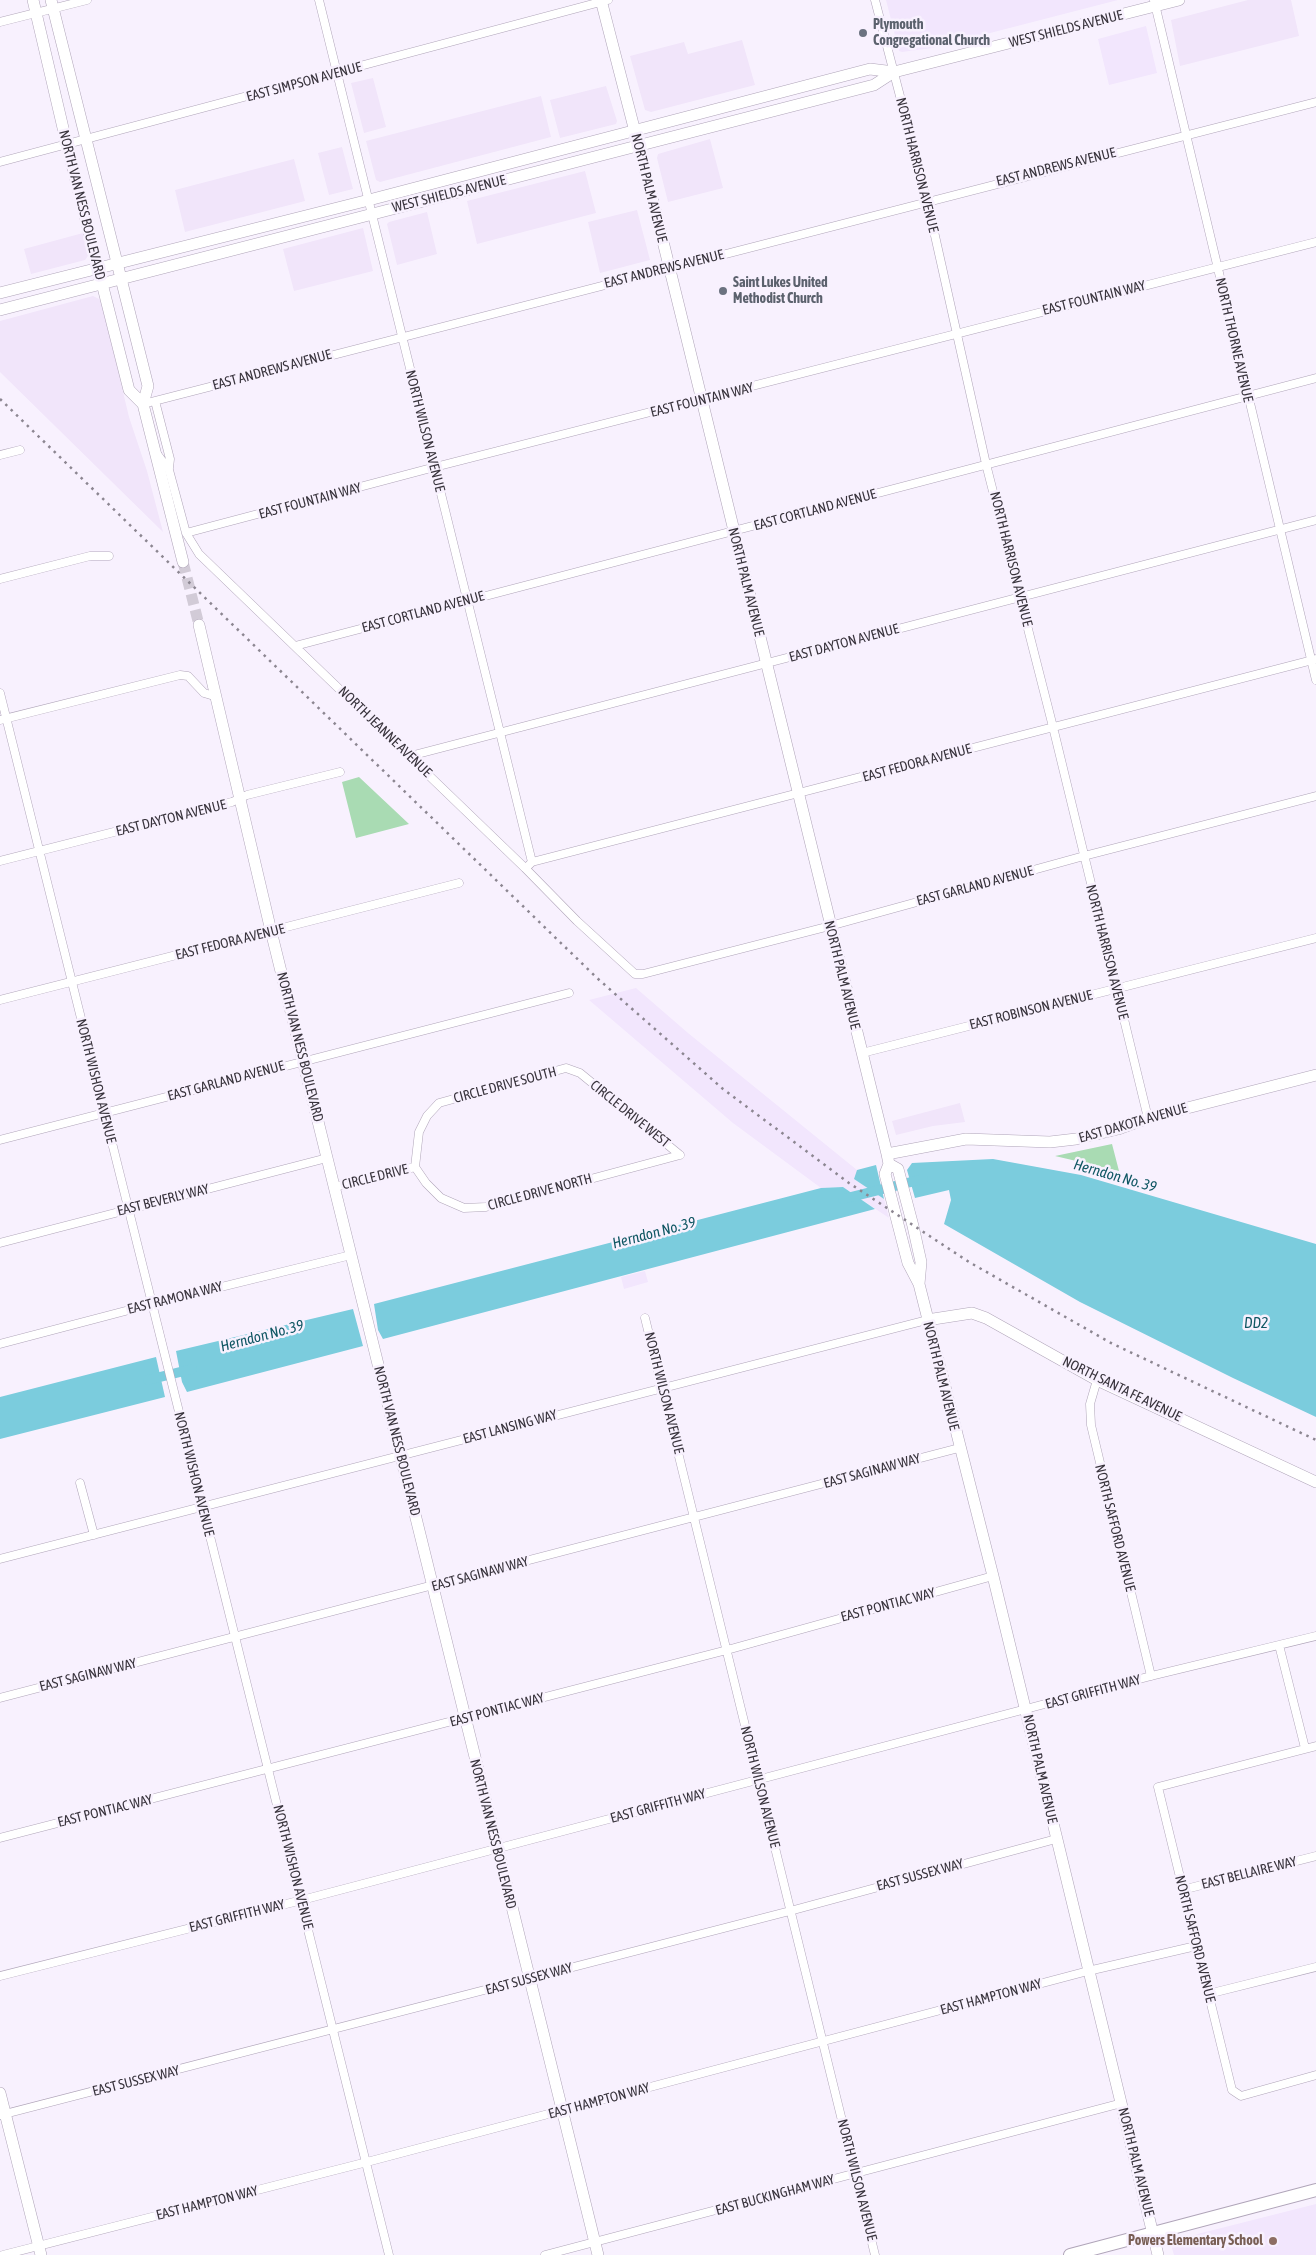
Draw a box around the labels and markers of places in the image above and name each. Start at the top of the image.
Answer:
place label: Plymouth Congregational Church [873,17,990,49]
marker: Plymouth Congregational Church [857,27,869,39]
place label: Saint Lukes United Methodist Church [733,275,828,308]
marker: Saint Lukes United Methodist Church [717,285,729,297]
place label: Powers Elementary School [1128,2233,1263,2249]
marker: Powers Elementary School [1267,2235,1279,2247]

